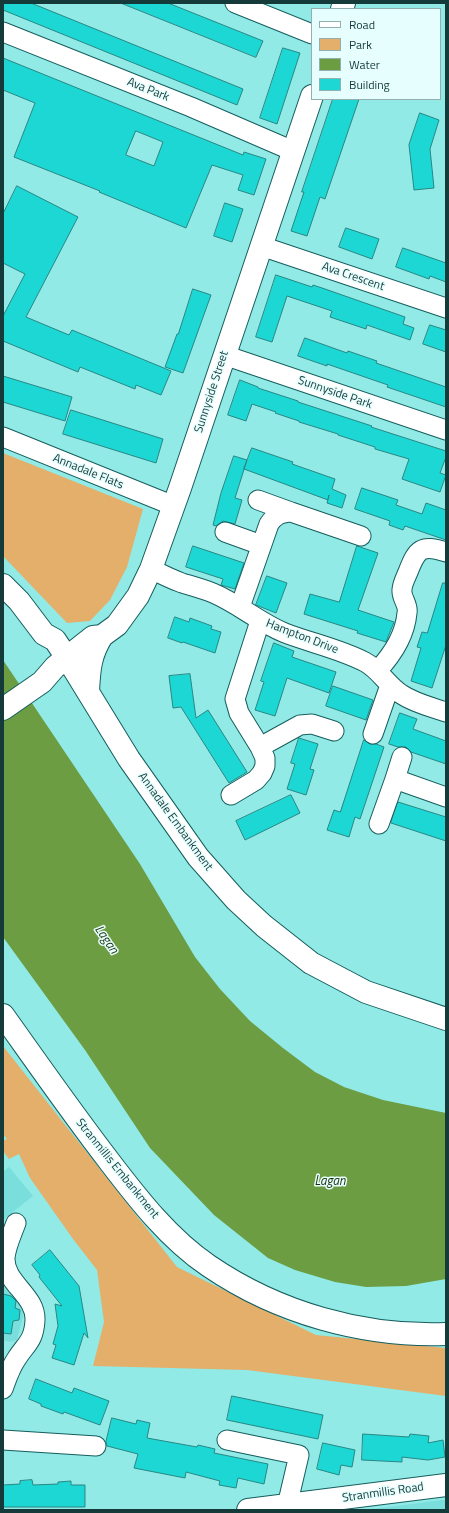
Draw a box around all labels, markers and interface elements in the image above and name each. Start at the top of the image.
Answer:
legend [311,8,441,100]
text: Road [349,15,375,34]
text: Park [349,35,372,54]
text: Water [349,55,380,74]
street label: Ava Park [125,75,171,105]
text: Building [349,75,390,94]
street label: Ava Crescent [320,260,386,294]
street label: Sunnyside Street [192,349,232,435]
street label: Sunnyside Park [296,374,374,412]
street label: Annadale Flats [51,451,125,493]
street label: Hampton Drive [264,617,340,657]
street label: Annadale Embankment [135,770,215,874]
water label: Lagan [91,923,121,957]
street label: Stranmillis Embankment [72,1116,162,1222]
water label: Lagan [314,1174,346,1190]
street label: Stranmillis Road [341,1480,425,1506]

